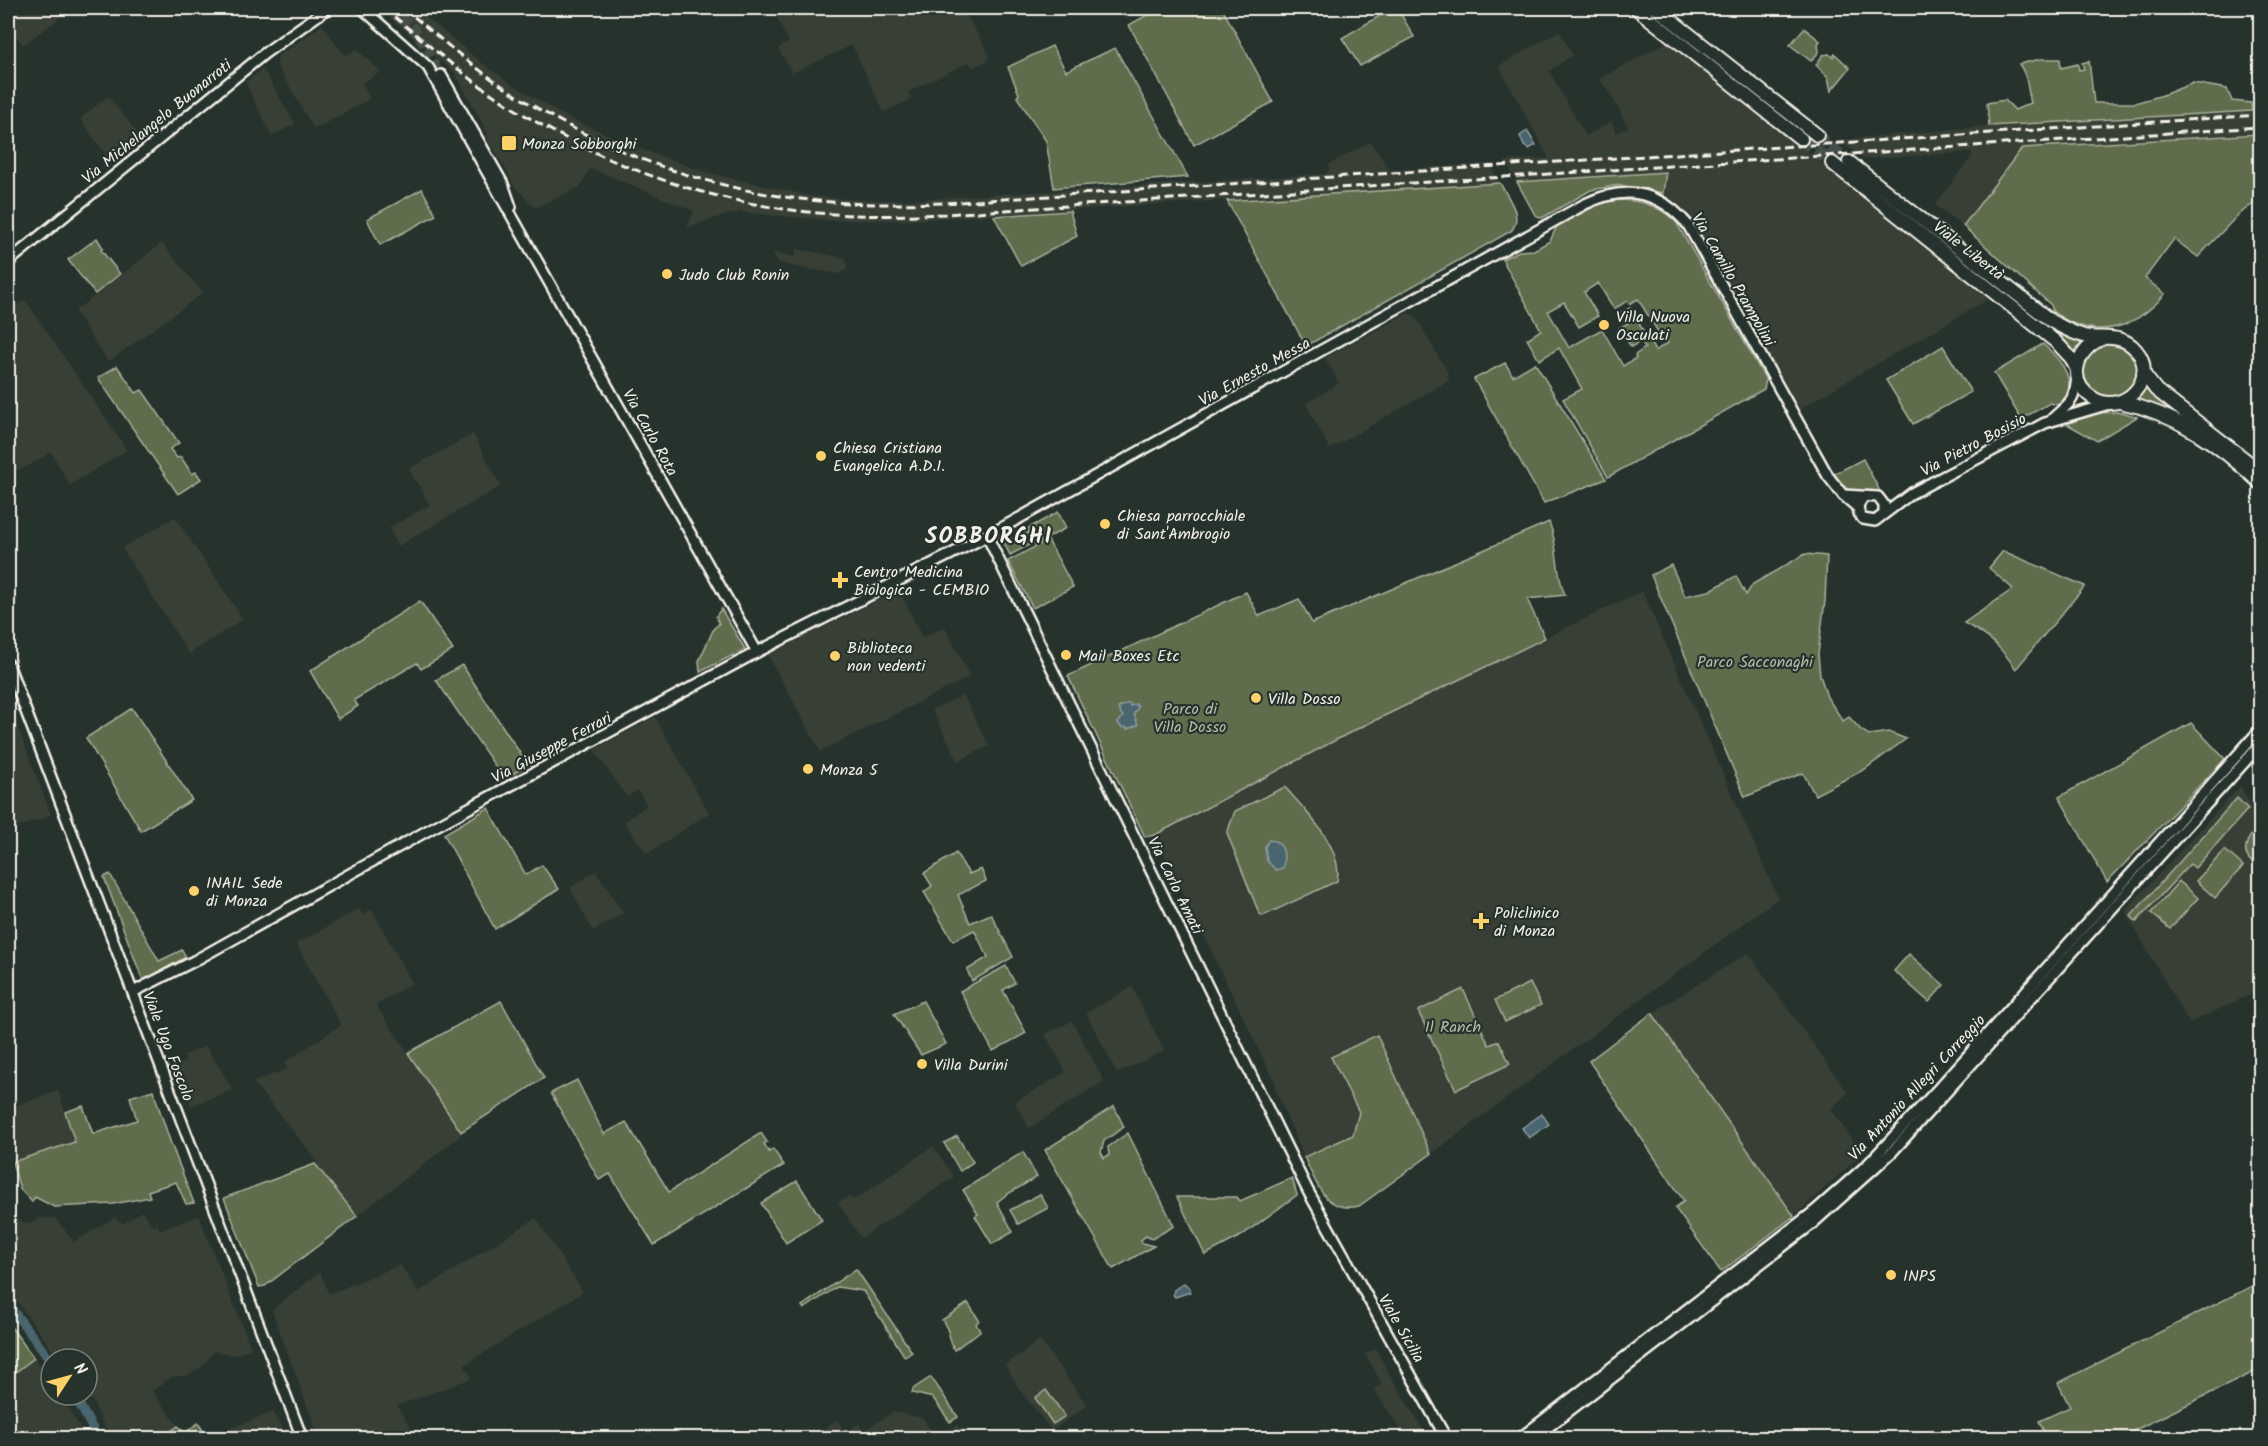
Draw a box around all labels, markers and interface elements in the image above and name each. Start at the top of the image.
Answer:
street label: Via Michelangelo Buonarroti [76,53,238,191]
place label: Monza Sobborghi [522,132,638,157]
marker: Monza Sobborghi [500,134,518,152]
street label: Via Camillo Prampolini [1684,208,1782,352]
street label: Viale Libertà [1927,215,2009,287]
place label: Judo Club Ronin [679,263,789,288]
marker: Judo Club Ronin [660,267,674,281]
place label: Villa Nuova Osculati [1616,305,1690,348]
marker: Villa Nuova Osculati [1597,318,1611,332]
street label: Via Ernesto Messa [1194,331,1315,413]
street label: Via Carlo Rota [615,384,684,481]
street label: Via Pietro Bosisio [1916,407,2031,484]
place label: Chiesa Cristiana Evangelica A.D.I. [833,436,945,479]
marker: Chiesa Cristiana Evangelica A.D.I. [814,449,828,463]
place label: Chiesa parrocchiale di Sant'Ambrogio [1117,504,1245,547]
marker: Chiesa parrocchiale di Sant'Ambrogio [1098,517,1112,531]
district label: SOBBORGHI [925,520,1053,555]
place label: Centro Medicina Biologica - CEMBIO [854,560,989,603]
marker: Centro Medicina Biologica - CEMBIO [831,571,849,589]
place label: Biblioteca non vedenti [847,636,927,679]
place label: Mail Boxes Etc [1078,644,1180,669]
marker: Mail Boxes Etc [1059,648,1073,662]
marker: Biblioteca non vedenti [828,649,842,663]
park label: Parco Sacconaghi [1697,650,1814,675]
place label: Villa Dosso [1268,687,1341,712]
marker: Villa Dosso [1249,691,1263,705]
park label: Parco di Villa Dosso [1154,697,1226,740]
street label: Via Giuseppe Ferrari [487,705,617,791]
place label: Monza 5 [820,758,879,783]
marker: Monza 5 [801,762,815,776]
street label: Via Carlo Amati [1140,832,1210,940]
place label: INAIL Sede di Monza [206,871,283,914]
marker: INAIL Sede di Monza [187,884,201,898]
place label: Policlinico di Monza [1494,901,1559,944]
marker: Policlinico di Monza [1472,912,1490,930]
street label: Viale Ugo Foscolo [135,988,200,1105]
street label: Via Antonio Allegri Correggio [1842,1009,1992,1167]
park label: Il Ranch [1425,1015,1481,1040]
place label: Villa Durini [934,1053,1009,1078]
marker: Villa Durini [915,1057,929,1071]
place label: INPS [1903,1264,1936,1289]
marker: INPS [1884,1268,1898,1282]
street label: Viale Sicilia [1371,1290,1430,1368]
north arrow [39,1347,99,1407]
text: N [67,1358,93,1381]

